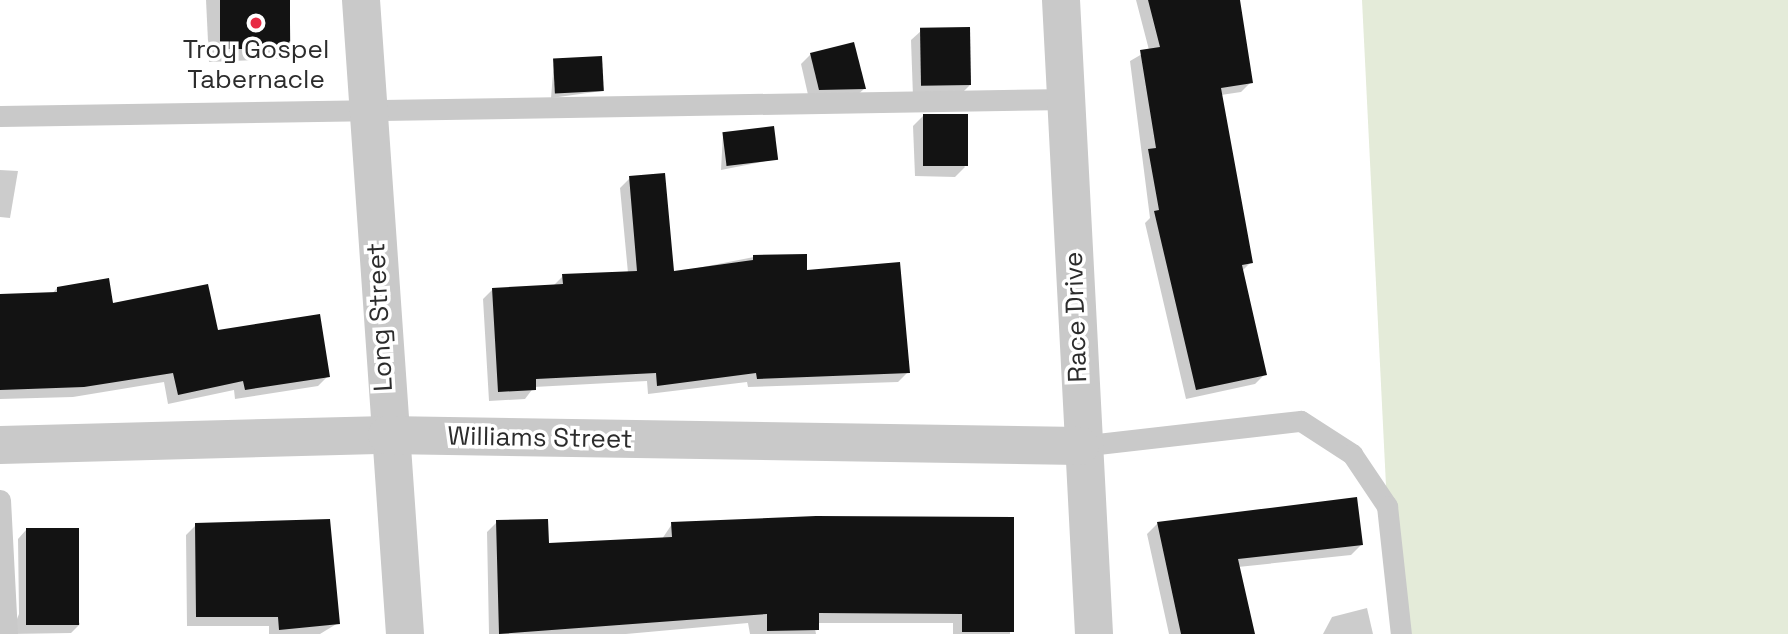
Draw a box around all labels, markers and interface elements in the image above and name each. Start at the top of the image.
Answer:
marker: Troy Gospel Tabernacle [248,15,264,31]
place label: Troy Gospel Tabernacle [183,34,329,96]
street label: Long Street [361,242,399,392]
street label: Race Drive [1058,251,1094,383]
street label: Williams Street [447,421,633,455]

